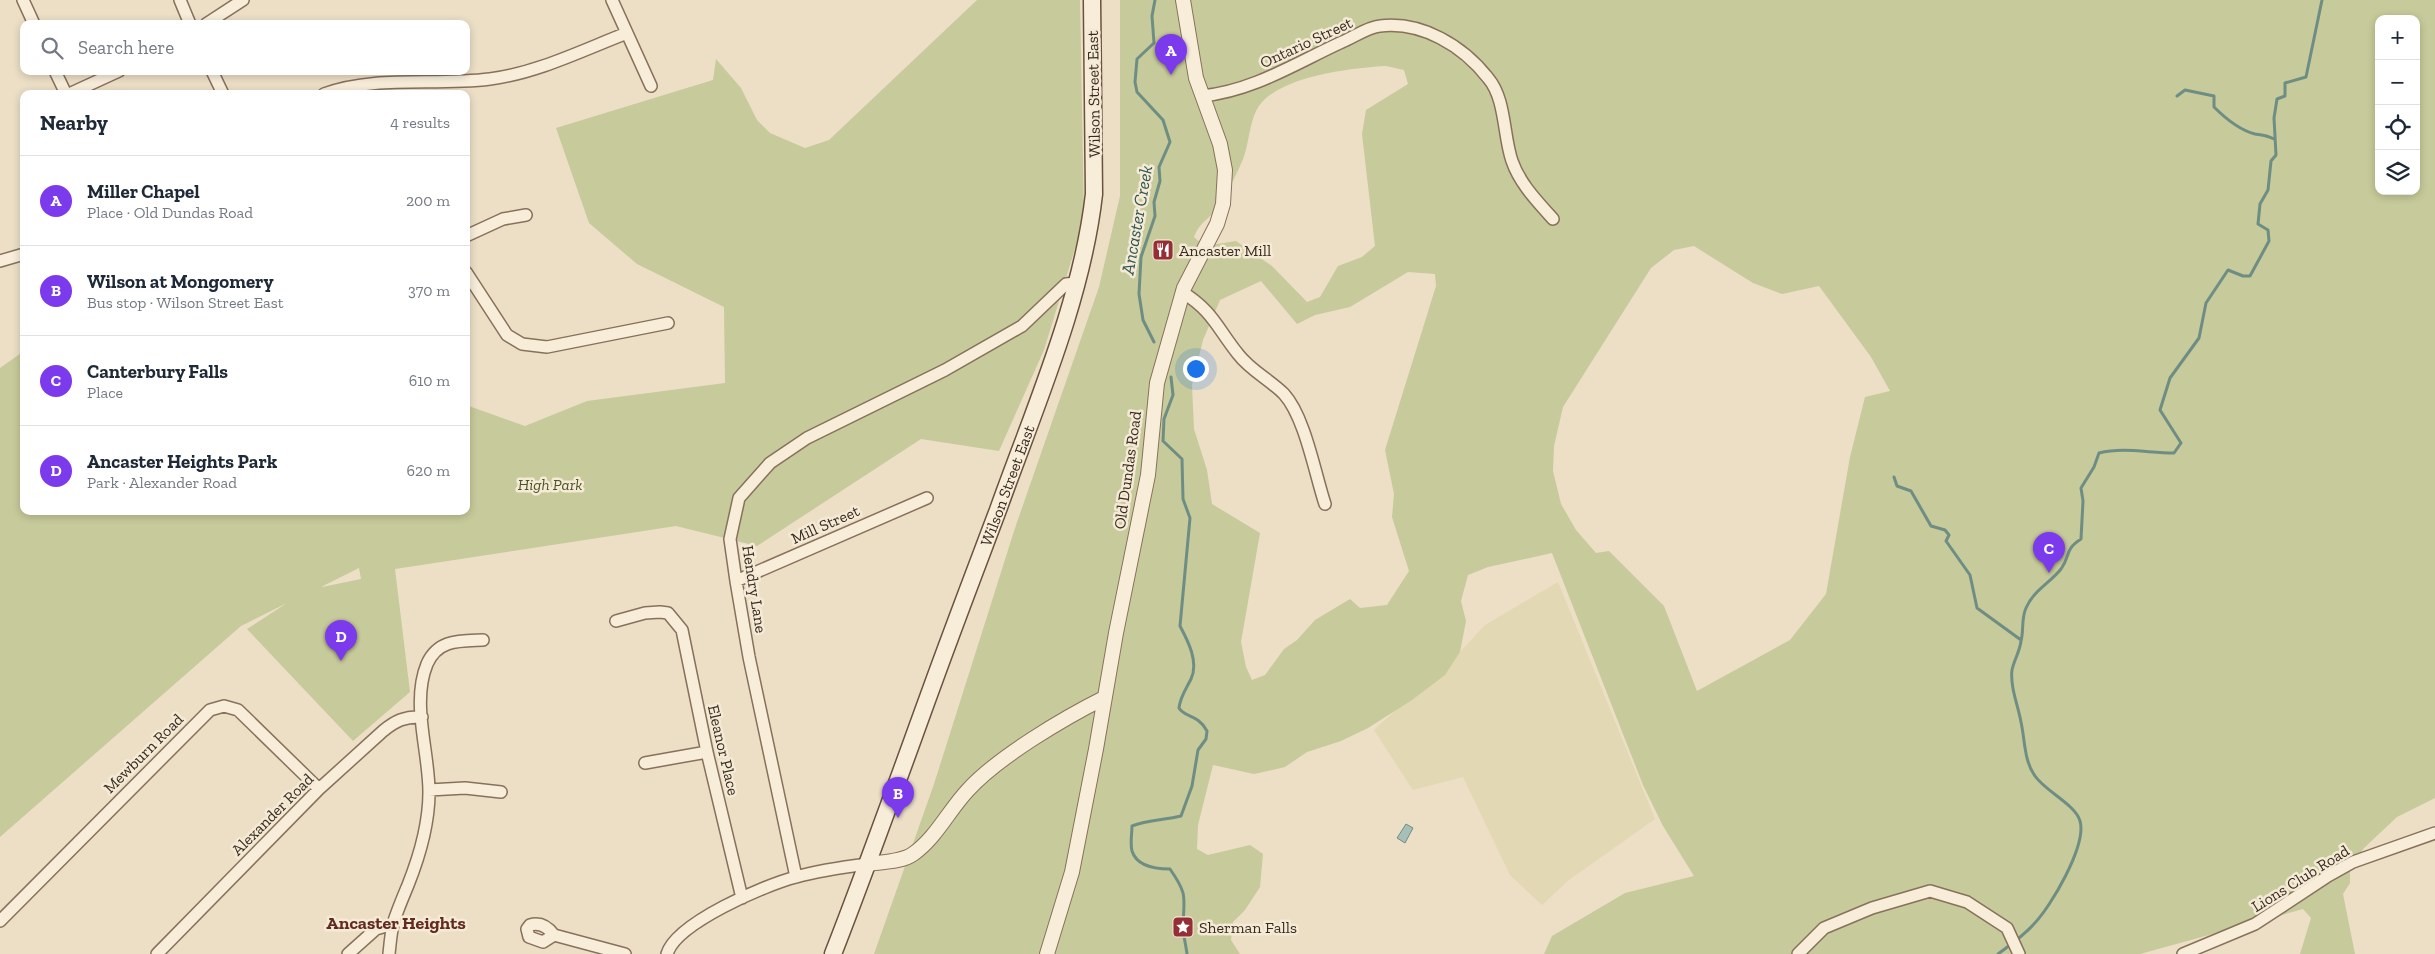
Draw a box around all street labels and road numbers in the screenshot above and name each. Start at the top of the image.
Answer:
street label: Ontario Street [1257,13,1355,72]
street label: Wilson Street East [1083,30,1104,158]
street label: Old Dundas Road [1110,410,1145,530]
street label: Wilson Street East [976,422,1039,549]
street label: Mill Street [788,501,862,548]
street label: Hendry Lane [738,544,771,634]
street label: Eleanor Place [704,703,743,797]
street label: Mewburn Road [100,709,187,797]
street label: Alexander Road [227,769,317,859]
street label: Lions Club Road [2248,841,2353,916]

